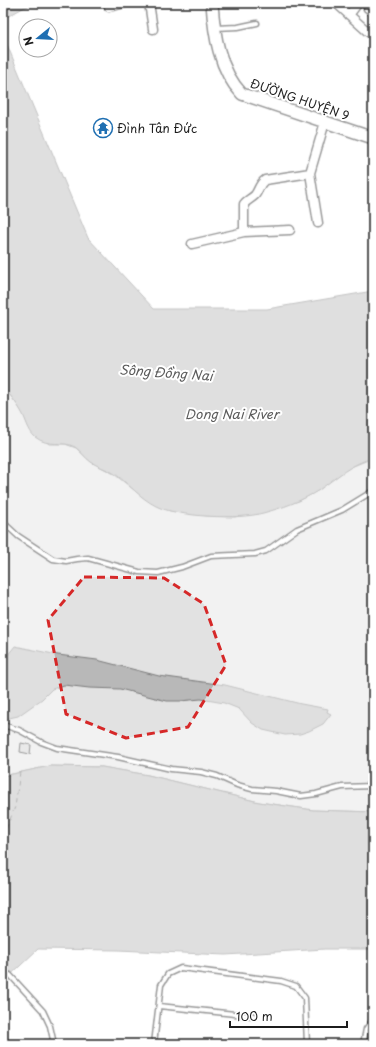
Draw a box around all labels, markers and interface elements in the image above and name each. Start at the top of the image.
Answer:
north arrow [18,18,58,58]
text: N [18,34,37,48]
street label: ĐƯỜNG HUYỆN 9 [248,74,352,124]
temple icon: Đình Tân Đức [92,117,114,139]
place label: Đình Tân Đức [117,119,197,137]
water label: Sông Đồng Nai [119,359,216,385]
water label: Dong Nai River [185,404,281,423]
scale bar [230,1003,347,1029]
text: 100 m [236,1007,273,1025]

